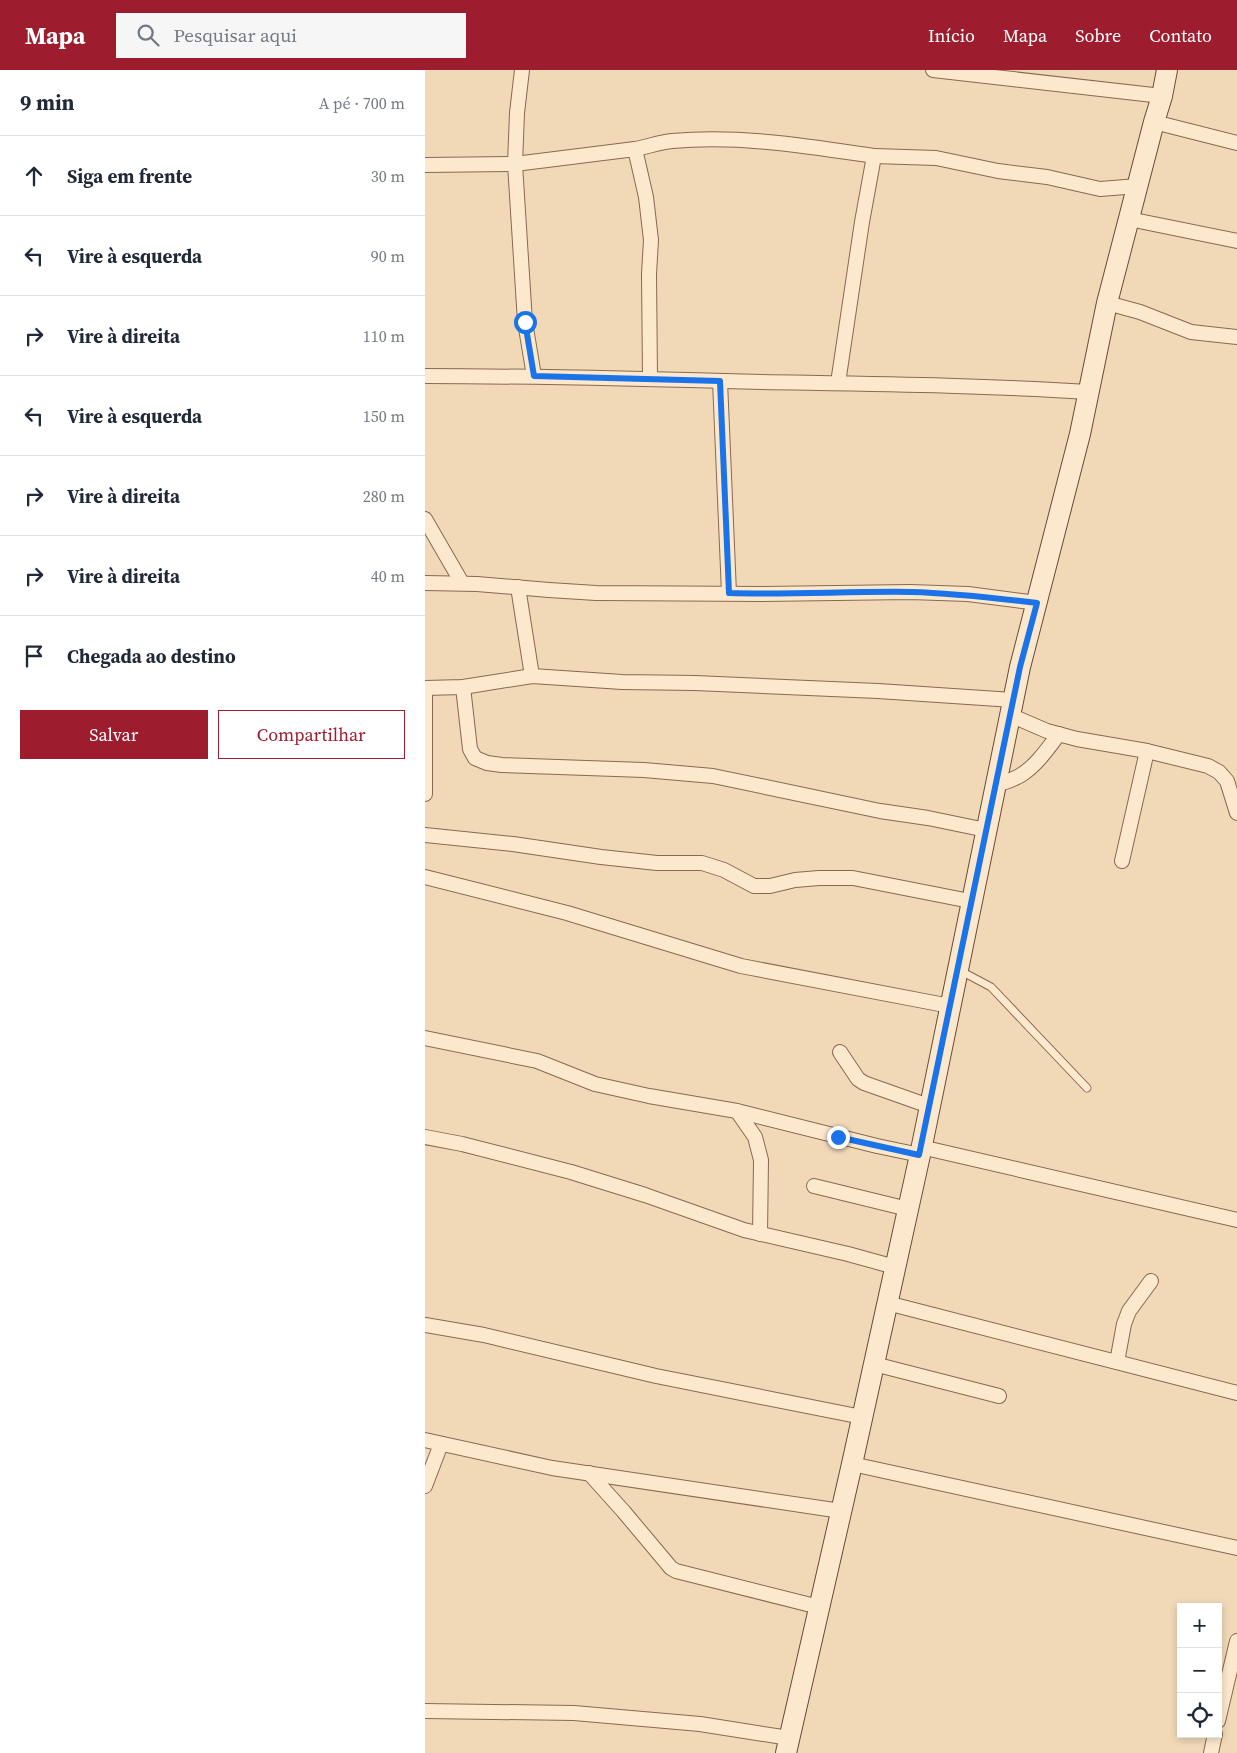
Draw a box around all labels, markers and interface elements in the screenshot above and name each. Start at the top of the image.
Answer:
search box [116,13,466,58]
text: Mapa [25,19,86,52]
icon: search [134,21,162,49]
text: Pesquisar aqui [174,22,297,48]
text: Início [928,23,975,48]
text: Mapa [1003,23,1047,48]
text: Sobre [1075,23,1121,48]
text: Contato [1149,23,1212,48]
text: 9 min [20,88,75,117]
text: A pé · 700 m [319,92,405,114]
icon: ahead [20,162,48,190]
text: Siga em frente [67,163,192,189]
text: 30 m [371,165,405,187]
icon: left [20,242,48,270]
text: Vire à esquerda [67,243,202,269]
text: 90 m [371,245,405,267]
route start [514,311,537,334]
icon: right [20,322,48,350]
text: Vire à direita [67,323,180,349]
text: 110 m [363,325,405,347]
icon: left [20,402,48,430]
text: Vire à esquerda [67,403,202,429]
text: 150 m [363,405,405,427]
icon: right [20,482,48,510]
text: Vire à direita [67,483,180,509]
text: 280 m [363,485,405,507]
icon: right [20,562,48,590]
text: Vire à direita [67,563,180,589]
text: 40 m [371,565,405,587]
icon: arrive [20,642,48,670]
text: Chegada ao destino [67,643,236,669]
button: Salvar [20,710,208,759]
button: Compartilhar [218,710,405,759]
route end [827,1126,850,1149]
map controls [1177,1603,1222,1738]
button: + [1177,1603,1222,1648]
button: − [1177,1648,1222,1693]
button: locate [1177,1693,1222,1738]

